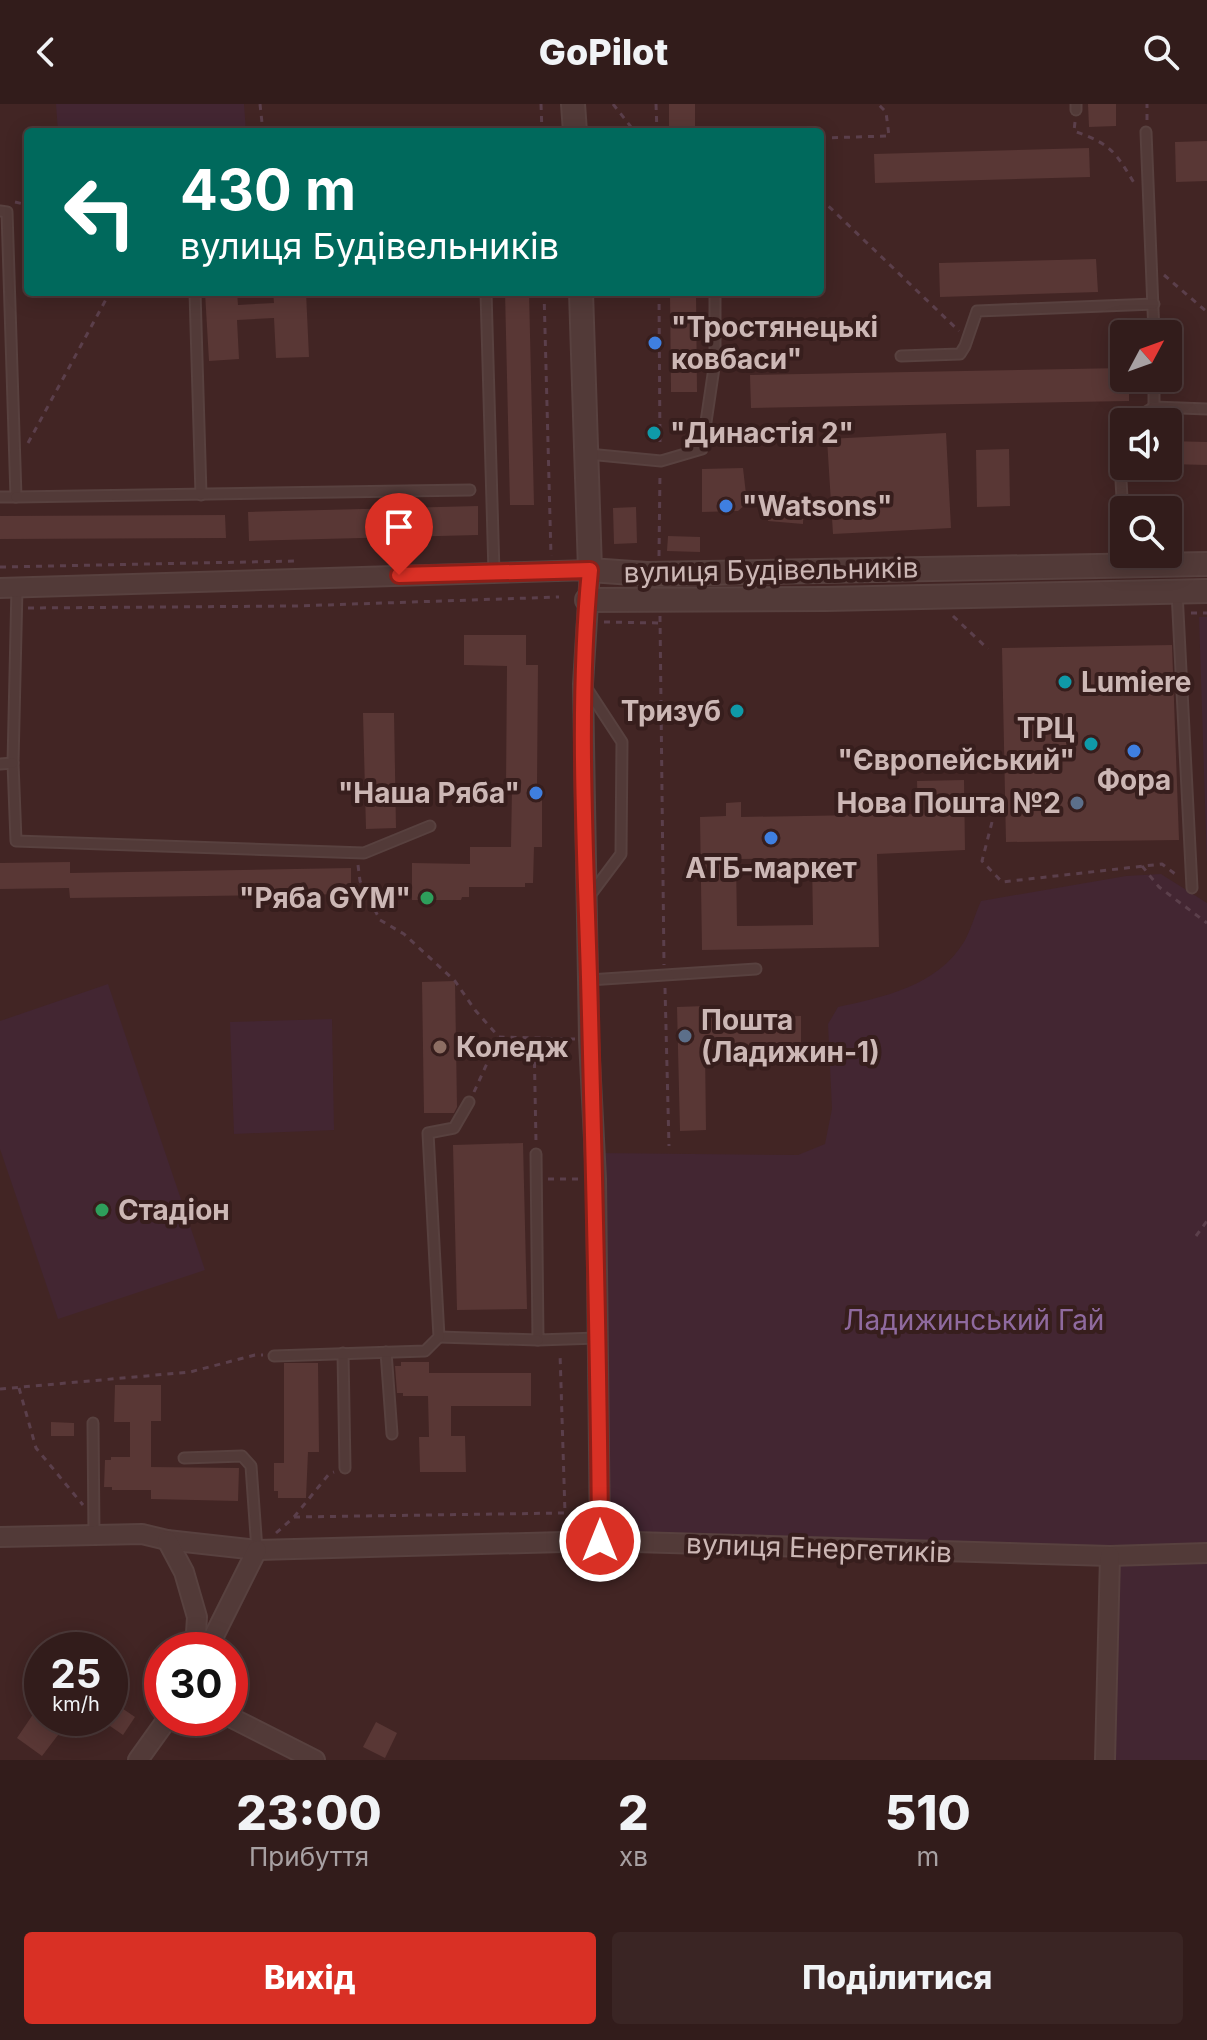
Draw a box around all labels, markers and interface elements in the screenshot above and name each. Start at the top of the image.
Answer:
icon: back [24,30,68,74]
text: GoPilot [539,30,668,74]
icon: search [1139,30,1183,74]
text: 430 m [180,156,356,224]
icon: left [48,160,152,264]
text: вулиця Будівельників [180,224,559,268]
place label: "Тростянецькі ковбаси" [671,310,878,376]
north arrow [1110,320,1182,392]
map controls [1110,320,1182,568]
marker: "Тростянецькі ковбаси" [646,334,664,352]
button: sound [1110,408,1182,480]
place label: "Династія 2" [670,416,854,450]
marker: "Династія 2" [645,424,663,442]
place label: "Watsons" [742,489,892,523]
pin [365,493,433,575]
button: search [1110,496,1182,568]
marker: "Watsons" [717,497,735,515]
icon: arrive [377,505,421,549]
street label: вулиця Будівельників [623,550,919,590]
place label: Lumiere [1081,665,1191,699]
marker: Lumiere [1056,673,1074,691]
place label: Тризуб [621,694,721,728]
marker: Тризуб [728,702,746,720]
place label: ТРЦ "Європейський" [838,711,1075,777]
marker: ТРЦ "Європейський" [1082,735,1100,753]
marker: Фора [1125,742,1143,760]
place label: Фора [1097,763,1171,797]
place label: "Наша Ряба" [338,776,520,810]
marker: "Наша Ряба" [527,784,545,802]
place label: Нова Пошта №2 [836,786,1061,820]
marker: Нова Пошта №2 [1068,794,1086,812]
marker: АТБ-маркет [762,829,780,847]
place label: АТБ-маркет [685,851,857,885]
place label: "Ряба GYM" [239,881,411,915]
marker: "Ряба GYM" [418,889,436,907]
place label: Пошта (Ладижин-1) [701,1003,880,1069]
marker: Пошта (Ладижин-1) [676,1027,694,1045]
place label: Коледж [456,1030,569,1064]
marker: Коледж [431,1038,449,1056]
place label: Стадіон [118,1193,230,1227]
marker: Стадіон [93,1201,111,1219]
park label: Ладижинський Гай [844,1303,1104,1337]
position arrow [558,1499,642,1583]
street label: вулиця Енергетиків [686,1526,952,1570]
speed limit sign: 30 [144,1632,248,1736]
text: 25 [51,1649,101,1698]
text: km/h [52,1692,100,1716]
text: 23:00 [236,1783,382,1842]
text: 2 [618,1783,649,1842]
text: 510 [885,1783,971,1842]
text: Прибуття [249,1841,369,1872]
text: хв [619,1841,648,1872]
text: m [916,1841,939,1872]
button: Вихід [24,1932,596,2024]
button: Поділитися [612,1932,1183,2024]

